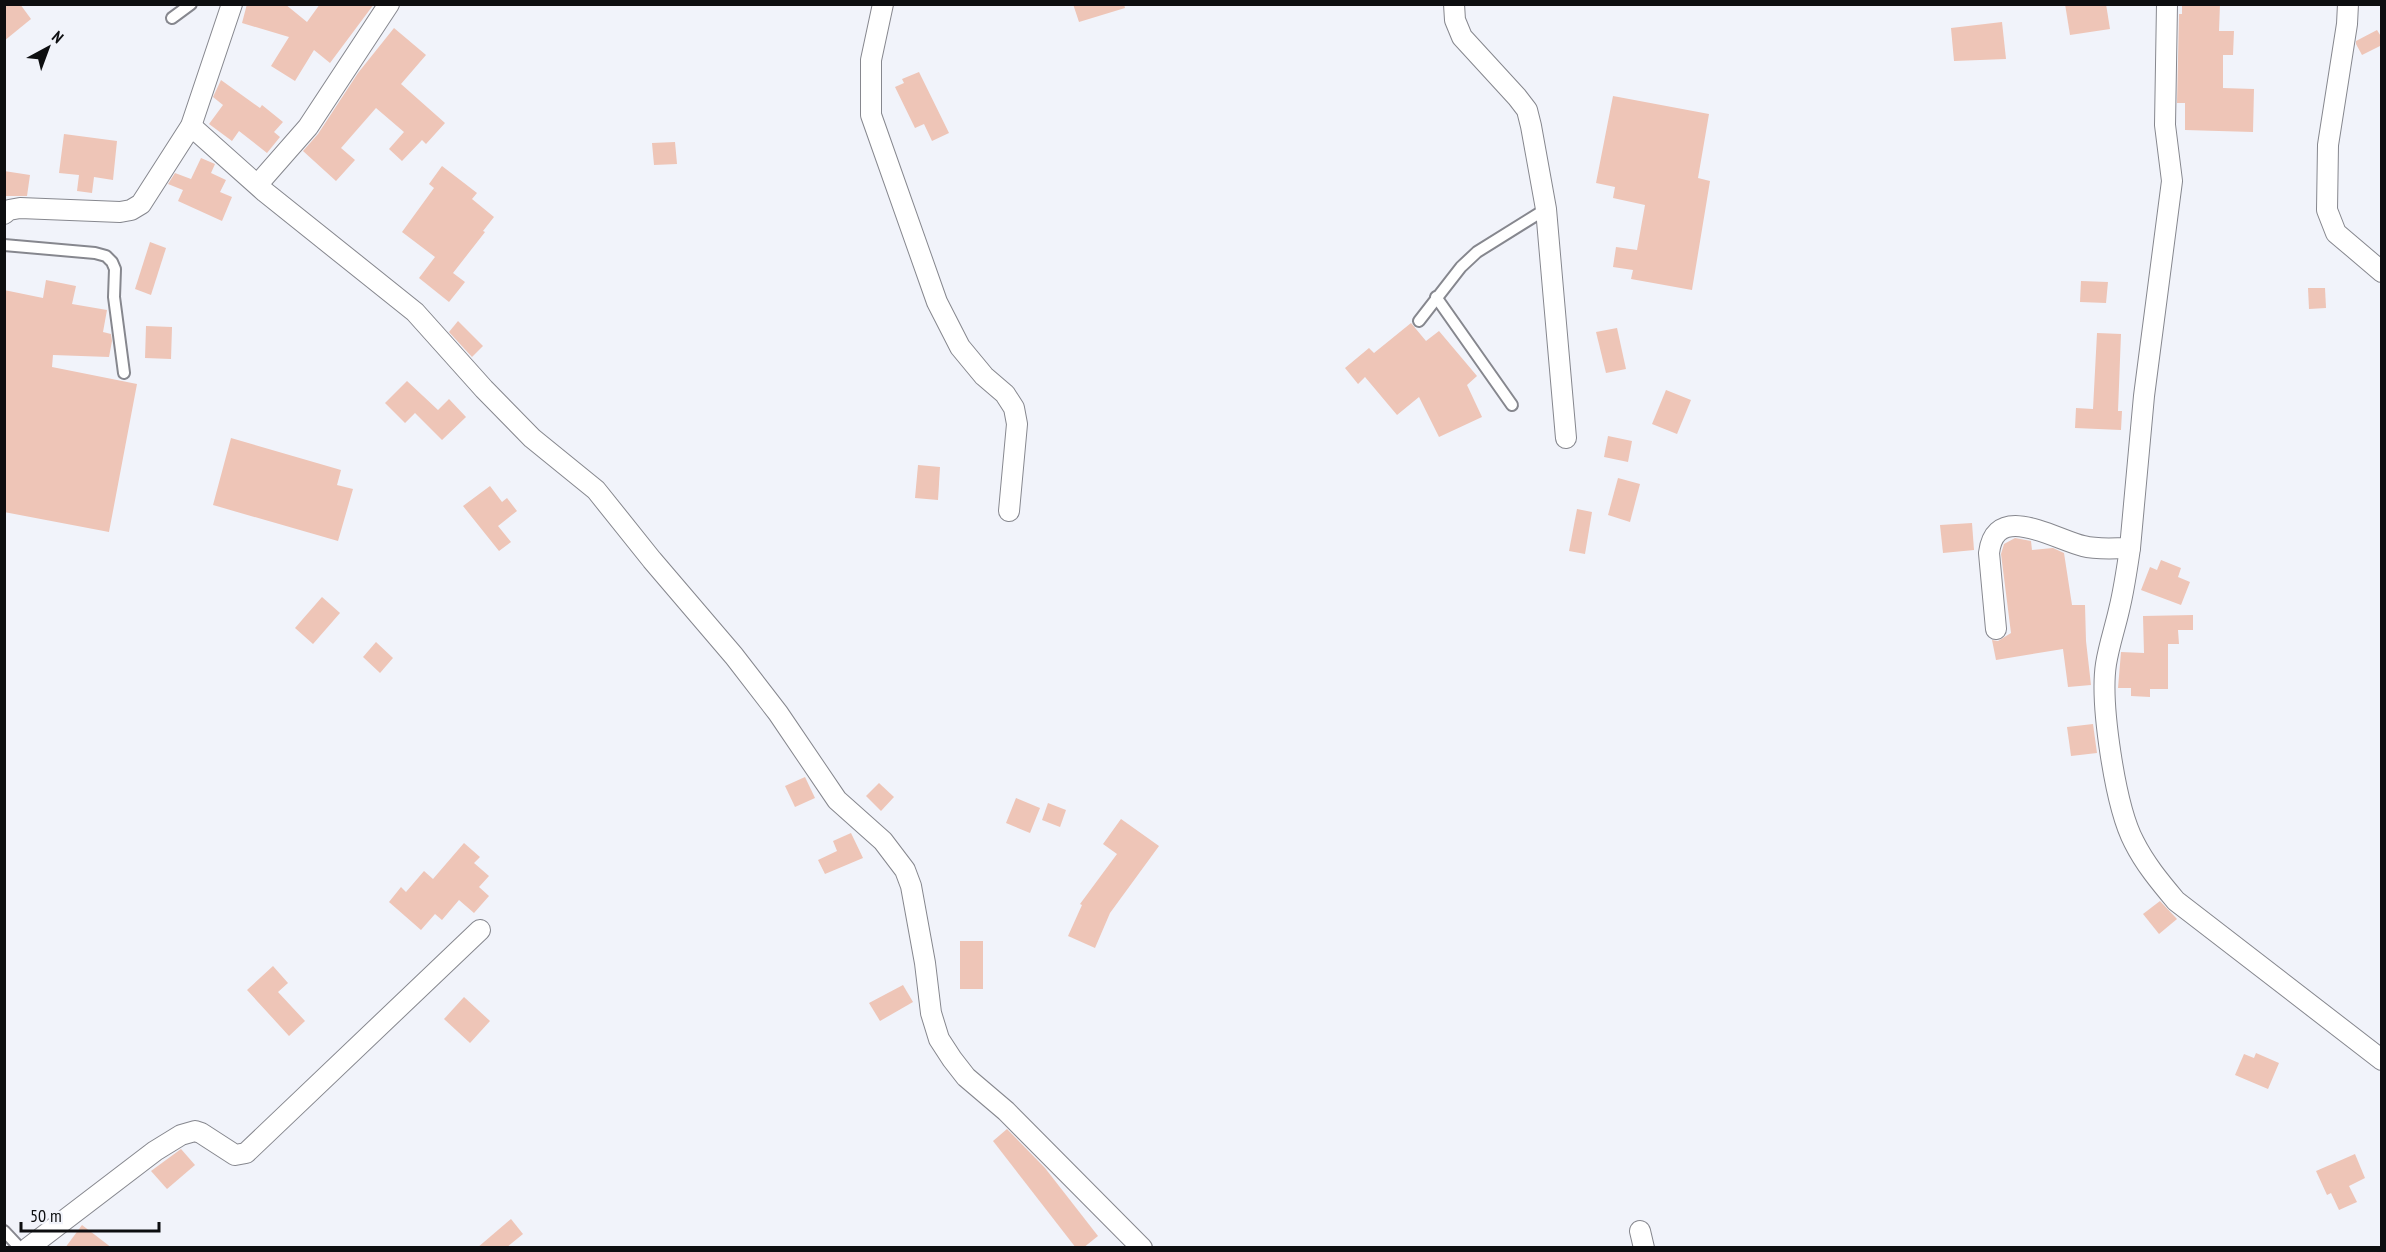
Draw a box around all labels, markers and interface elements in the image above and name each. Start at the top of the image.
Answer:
north arrow [18,18,78,78]
text: N [48,26,68,47]
scale bar [21,1195,159,1233]
text: 50 m [30,1204,62,1227]

